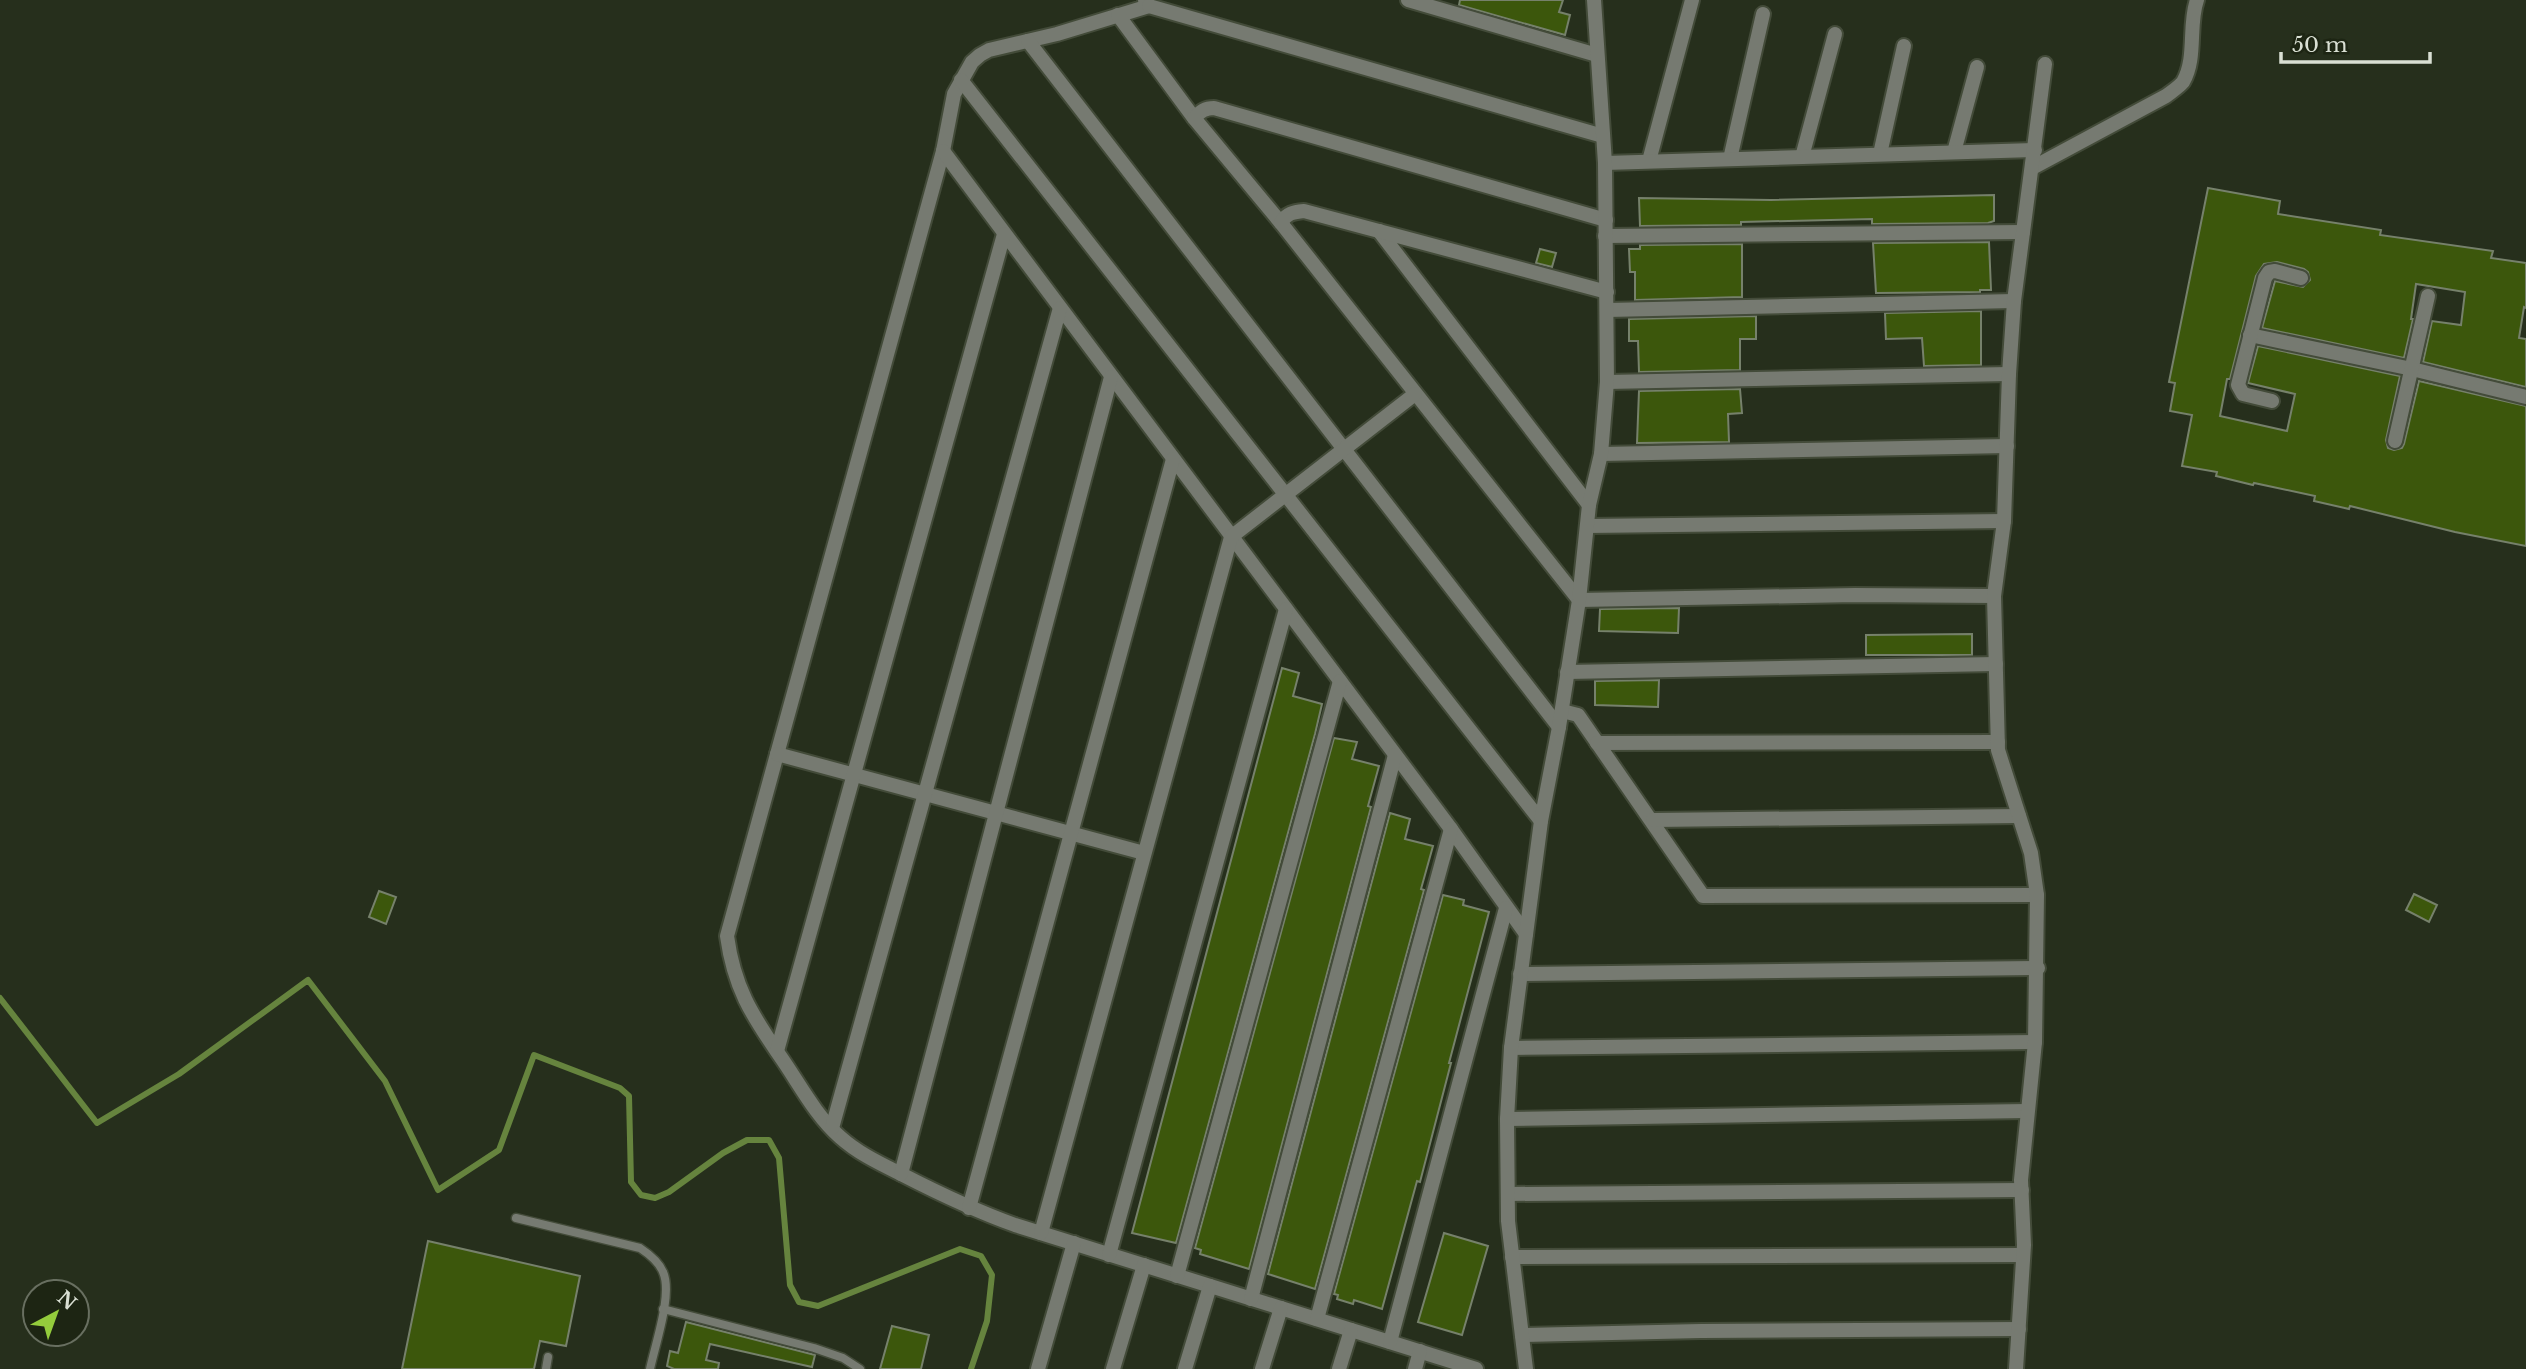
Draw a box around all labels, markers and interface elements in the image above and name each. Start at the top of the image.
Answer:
scale bar [2281,21,2430,65]
text: 50 m [2292,32,2348,58]
north arrow [21,1278,91,1348]
text: N [53,1286,81,1315]

